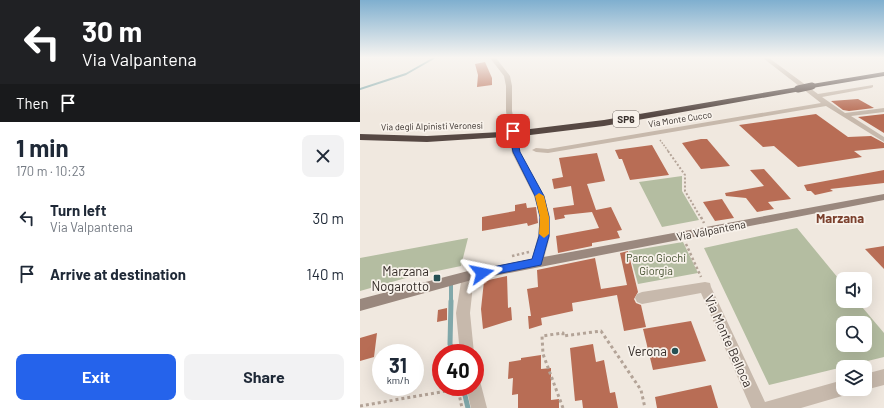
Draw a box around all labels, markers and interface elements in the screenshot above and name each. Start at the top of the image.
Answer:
text: 30 m [82,14,142,48]
icon: left [16,16,68,68]
text: Via Valpantena [82,48,197,70]
icon: arrive [57,92,79,114]
text: Then [16,94,49,112]
street label: Via Monte Cucco [647,109,713,129]
road number: SP6 [613,111,639,127]
pin [496,114,530,148]
street label: Via degli Alpinisti Veronesi [381,120,483,132]
icon: arrive [502,120,524,142]
text: 1 min [16,133,69,162]
button: close [302,135,344,177]
text: 170 m · 10:23 [16,163,85,179]
text: Turn left [50,201,106,219]
icon: left [16,207,38,229]
text: 30 m [312,209,344,227]
district label: Marzana [816,210,864,226]
street label: Via Valpantena [675,217,747,243]
text: Via Valpantena [50,219,133,235]
park label: Parco Giochi Giorgia [626,251,686,277]
position arrow [461,252,503,294]
icon: arrive [16,263,38,285]
place label: Marzana Nogarotto [372,263,429,294]
text: Arrive at destination [50,265,186,283]
text: 140 m [307,265,344,283]
map controls [836,272,872,396]
button: sound [836,272,872,308]
marker: Marzana Nogarotto [432,273,442,283]
street label: Via Monte Belloca [702,292,756,390]
button: search [836,316,872,352]
place label: Verona [628,343,667,359]
speed limit sign: 40 [432,344,484,396]
marker: Verona [670,346,680,356]
text: 31 [389,353,407,377]
button: Exit [16,354,176,400]
button: Share [184,354,344,400]
button: layers [836,360,872,396]
text: km/h [387,374,409,386]

